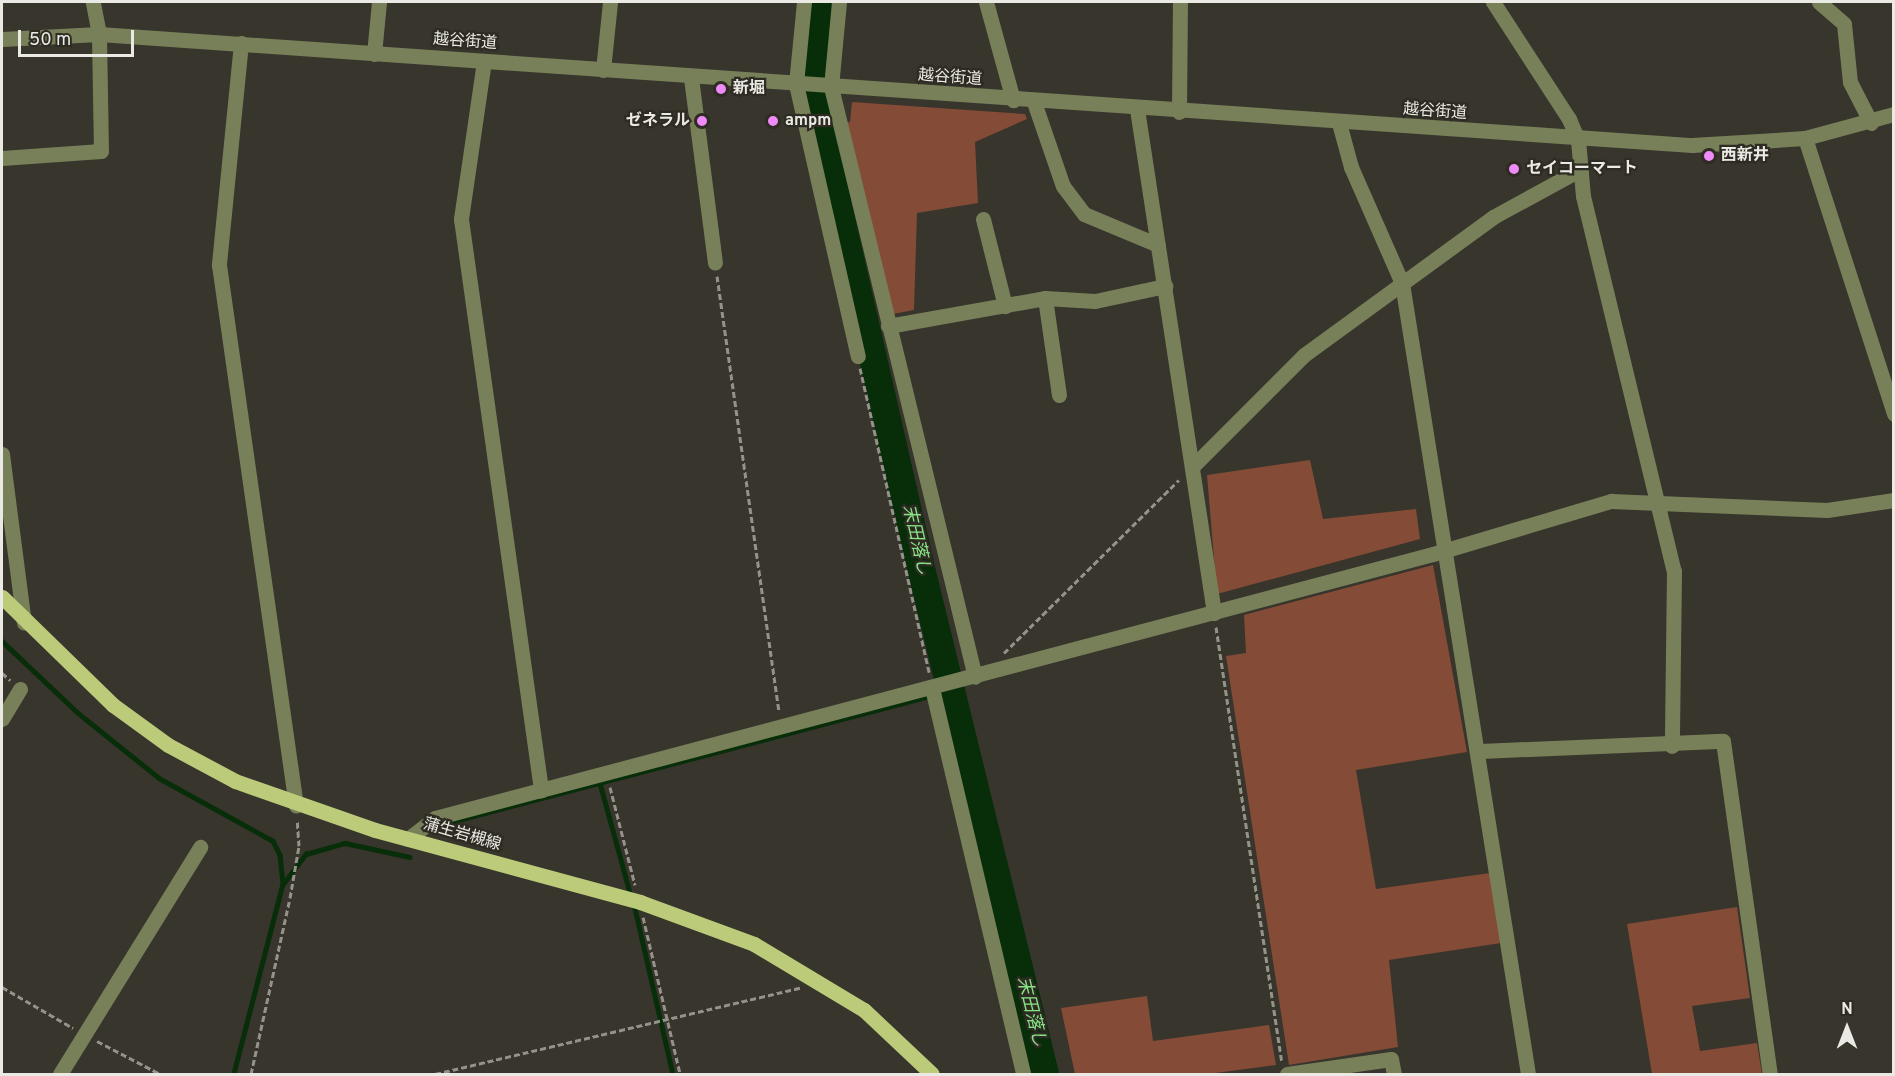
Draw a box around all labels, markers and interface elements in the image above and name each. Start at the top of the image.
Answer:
scale bar [21,18,136,56]
text: 50 m [29,29,71,52]
street label: 越谷街道 [432,30,498,54]
street label: 越谷街道 [917,66,983,90]
place label: 新堀 [733,79,765,99]
marker: 新堀 [714,82,728,96]
street label: 越谷街道 [1402,100,1468,124]
place label: ゼネラル [626,111,690,131]
place label: ampm [785,111,831,131]
marker: ゼネラル [695,114,709,128]
marker: ampm [766,114,780,128]
place label: 西新井 [1721,146,1769,166]
marker: 西新井 [1702,149,1716,163]
place label: セイコーマート [1526,159,1638,179]
marker: セイコーマート [1507,162,1521,176]
water label: 末田落し [896,502,934,578]
street label: 蒲生岩槻線 [421,815,503,855]
water label: 末田落し [1011,974,1049,1050]
north arrow [1817,998,1877,1058]
text: N [1841,1000,1853,1020]

